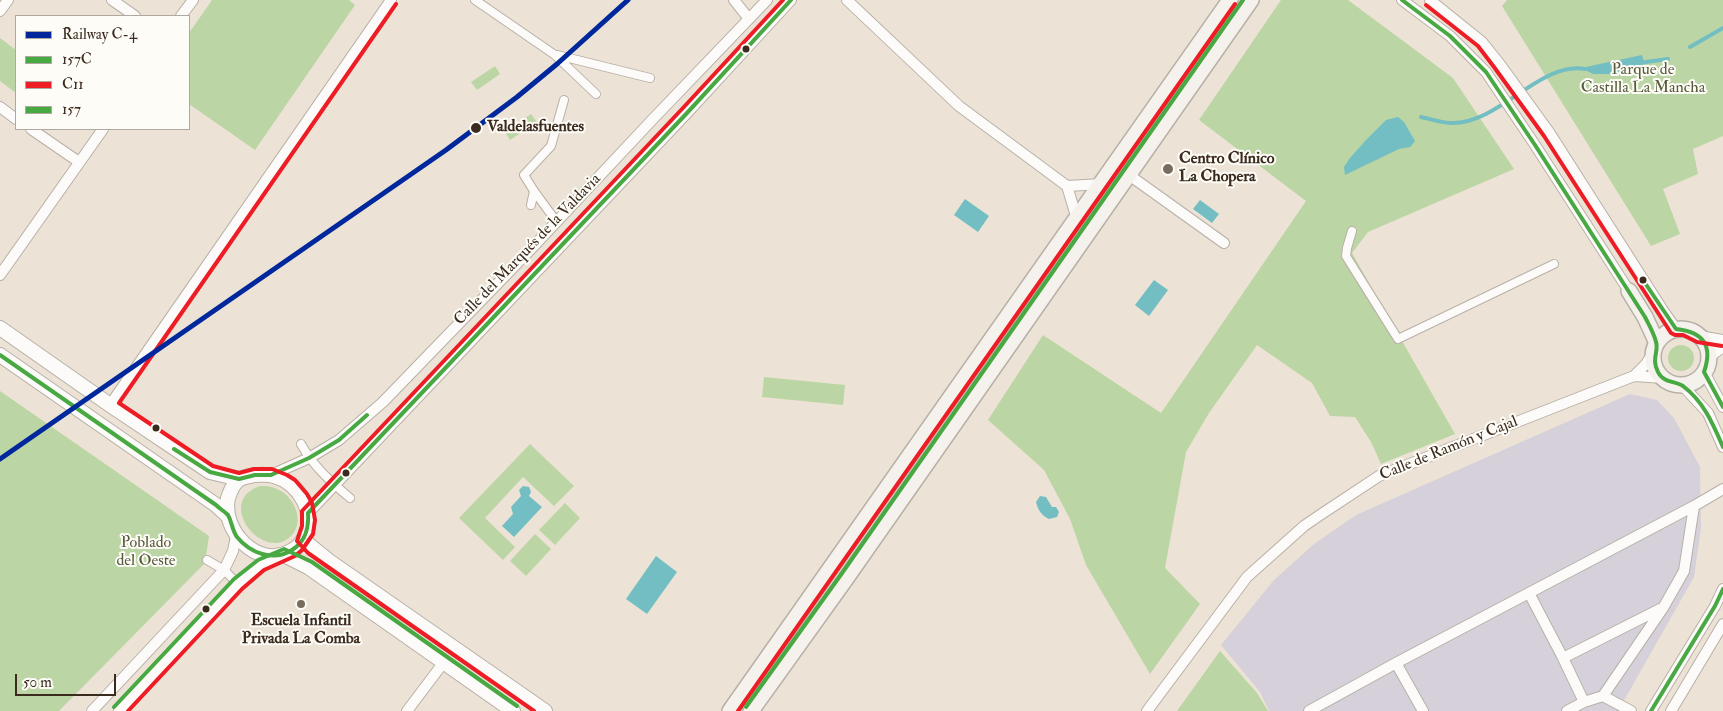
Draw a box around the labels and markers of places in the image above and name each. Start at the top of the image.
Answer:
unlabelled marker [741,44,751,54]
place label: Valdelasfuentes [487,118,584,138]
marker: Valdelasfuentes [469,121,483,135]
place label: Centro Clínico La Chopera [1179,150,1274,188]
marker: Centro Clínico La Chopera [1161,162,1175,176]
unlabelled marker [1638,275,1648,285]
unlabelled marker [151,423,161,433]
unlabelled marker [341,468,351,478]
marker: Escuela Infantil Privada La Comba [295,598,307,610]
unlabelled marker [201,604,211,614]
place label: Escuela Infantil Privada La Comba [242,612,360,650]

